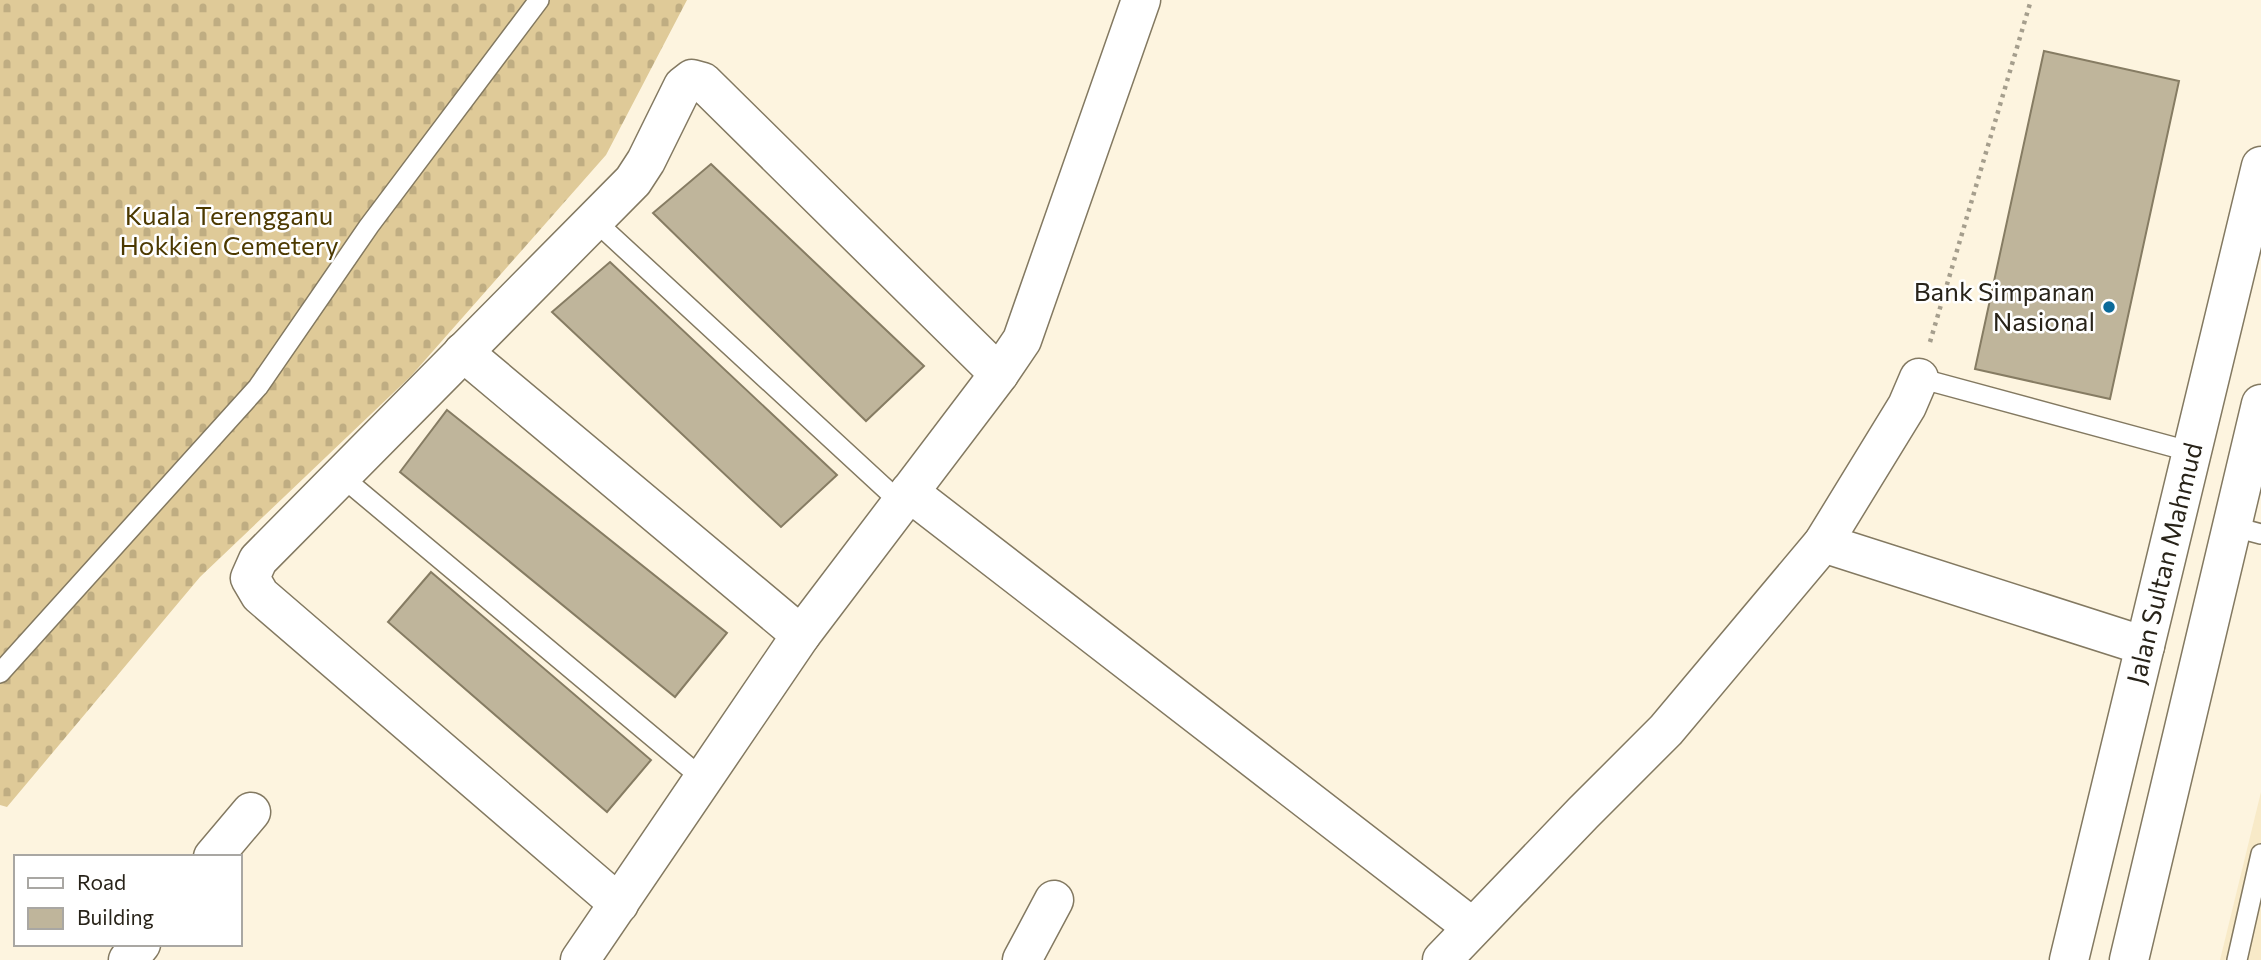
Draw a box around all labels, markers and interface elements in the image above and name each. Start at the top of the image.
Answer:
park label: Kuala Terengganu Hokkien Cemetery [119,199,339,260]
place label: Bank Simpanan Nasional [1914,275,2095,336]
marker: Bank Simpanan Nasional [2101,299,2117,315]
street label: Jalan Sultan Mahmud [2119,439,2208,687]
legend [14,855,242,946]
text: Road [77,869,126,894]
text: Building [77,904,154,929]

